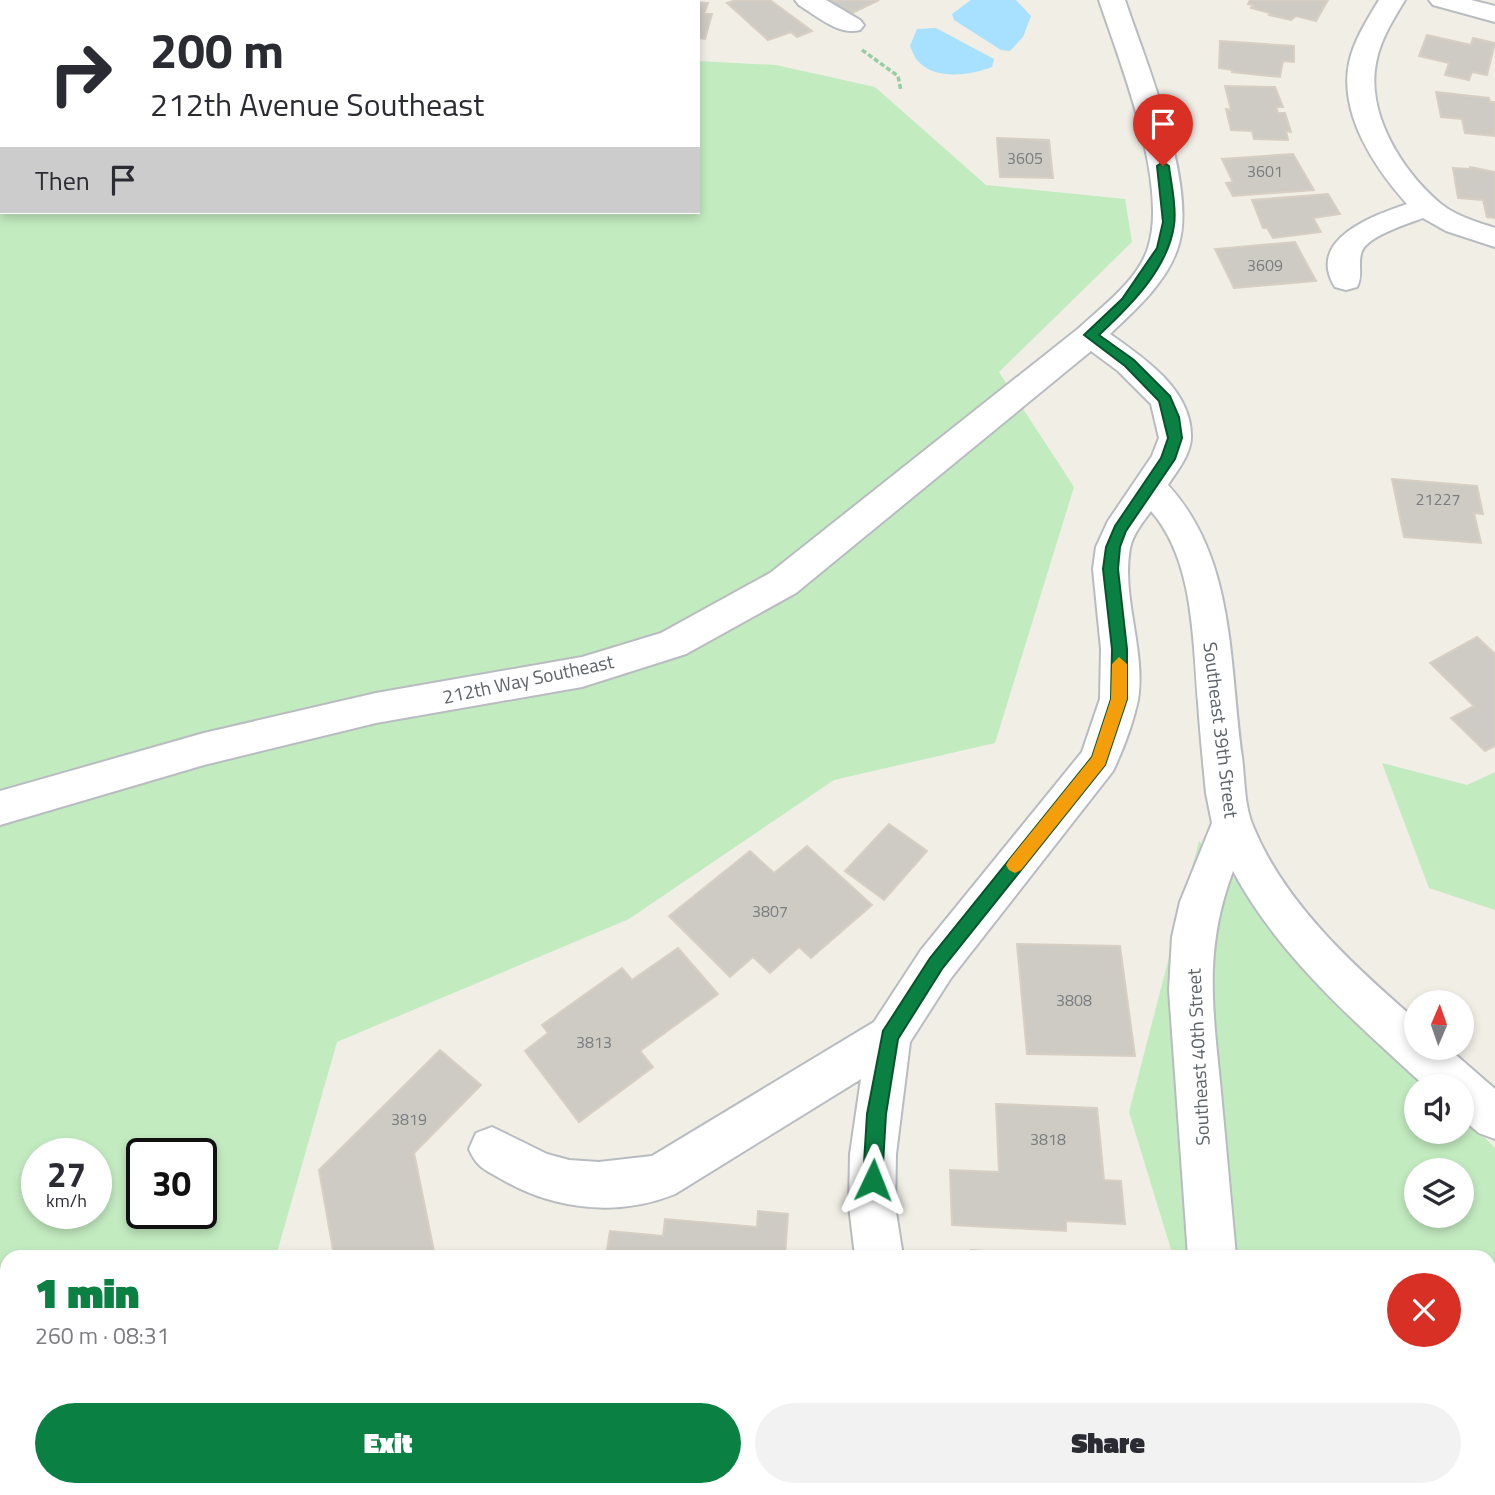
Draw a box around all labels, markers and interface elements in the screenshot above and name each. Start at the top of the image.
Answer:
text: 200 m [150,12,284,87]
icon: right [35,28,126,119]
text: 212th Avenue Southeast [150,80,484,128]
pin [1133,94,1193,166]
icon: arrive [1144,105,1182,143]
house number: 3605 [1007,146,1043,170]
house number: 3601 [1247,159,1283,183]
text: Then [35,161,90,200]
icon: arrive [104,161,142,199]
house number: 3609 [1247,253,1283,277]
house number: 21227 [1416,487,1460,511]
street label: Southeast 39th Street [1196,640,1247,820]
street label: 212th Way Southeast [440,646,616,711]
house number: 3807 [752,899,788,923]
street label: Southeast 40th Street [1178,967,1217,1146]
house number: 3808 [1056,988,1092,1012]
north arrow [1404,990,1474,1060]
map controls [1404,990,1474,1228]
house number: 3813 [576,1030,612,1054]
button: sound [1404,1074,1474,1144]
house number: 3819 [391,1107,427,1131]
house number: 3818 [1030,1127,1066,1151]
speed limit sign: 30 [126,1138,217,1229]
position arrow [836,1143,910,1217]
text: 27 [47,1147,86,1201]
button: layers [1404,1158,1474,1228]
text: km/h [46,1187,87,1214]
text: 1 min [35,1260,139,1324]
button: close [1387,1273,1461,1347]
text: 260 m · 08:31 [35,1318,170,1353]
button: Exit [35,1403,741,1483]
button: Share [755,1403,1461,1483]

